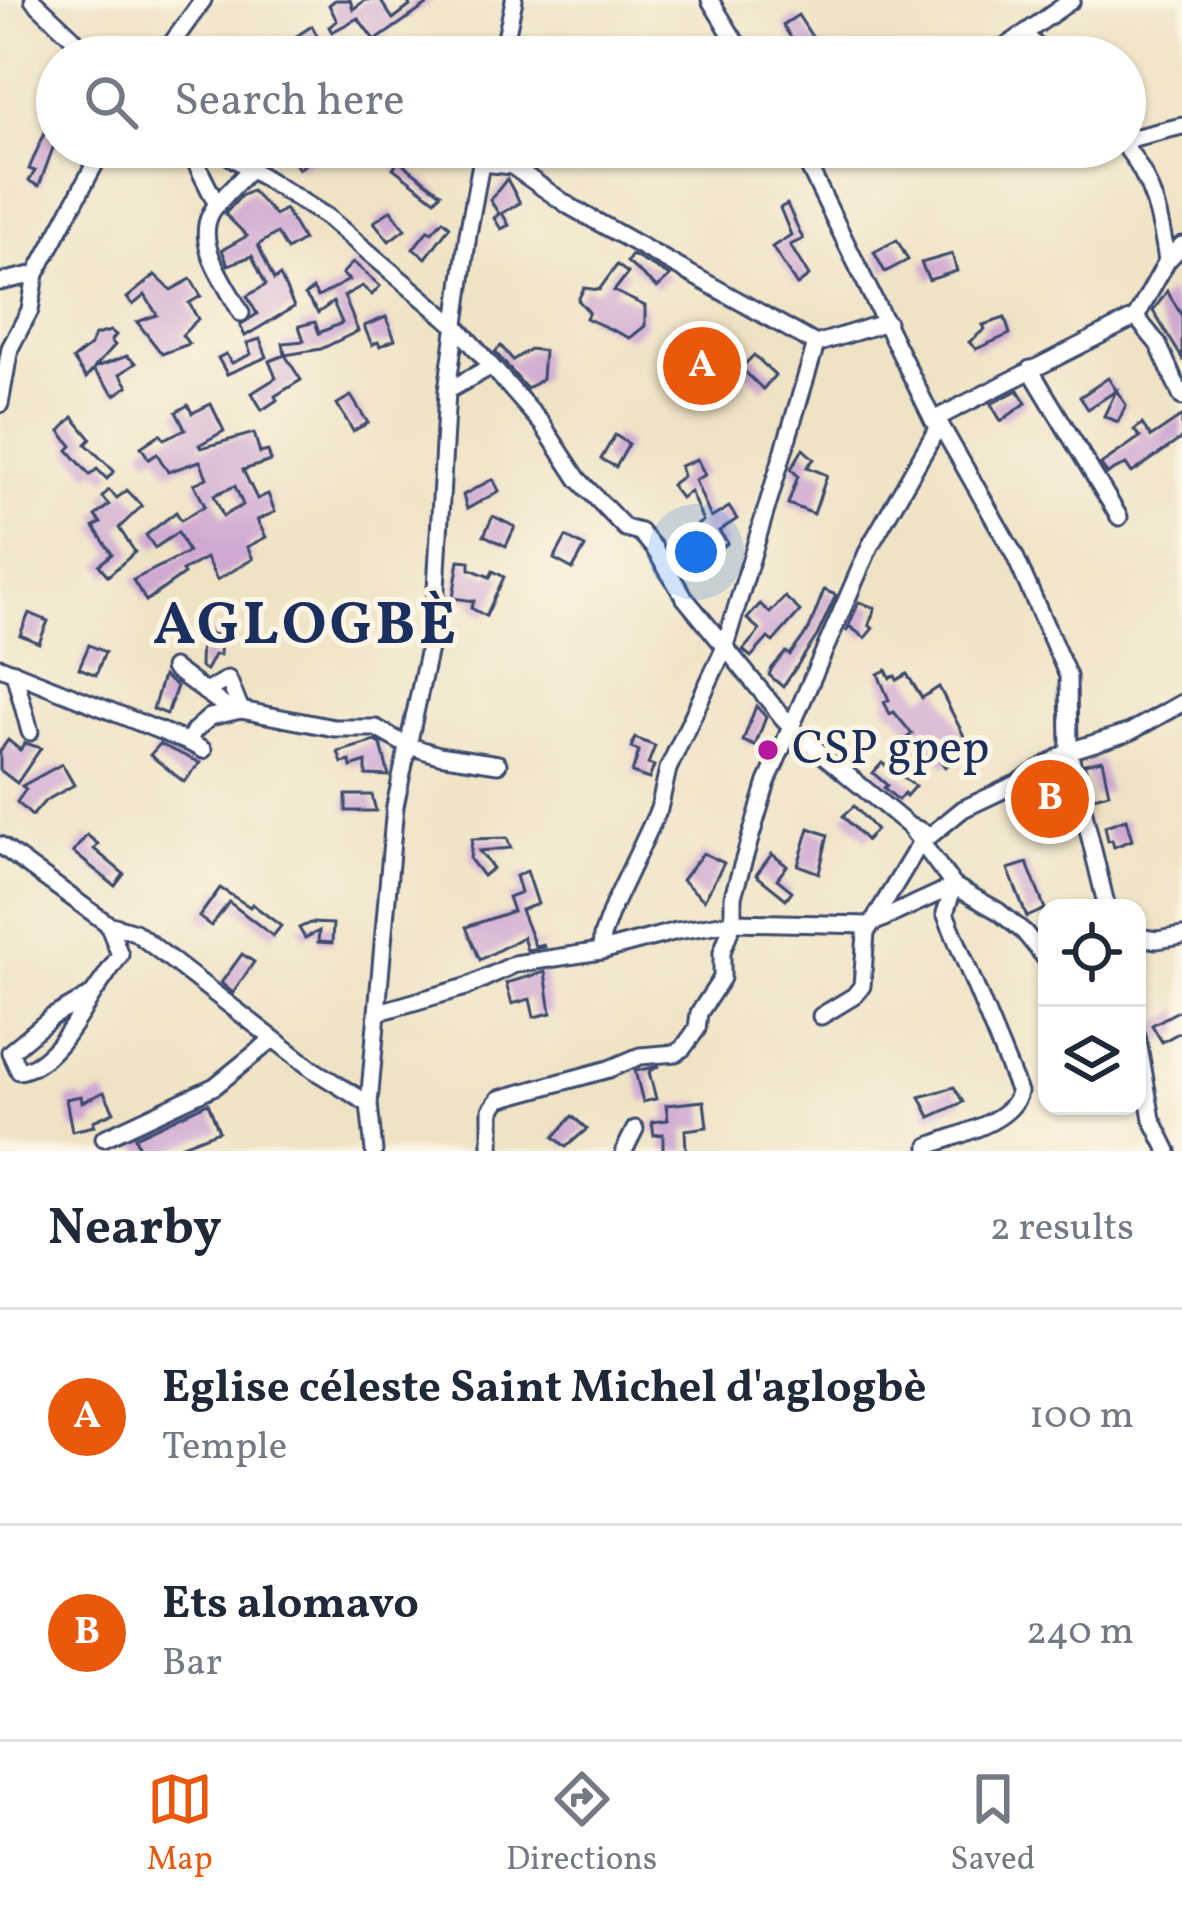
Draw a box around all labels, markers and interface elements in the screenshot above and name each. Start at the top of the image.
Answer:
search box [36,36,1146,168]
icon: search [78,69,144,135]
text: Search here [174,71,405,134]
pin: A [663,321,741,411]
your location [666,522,726,582]
district label: AGLOGBÈ [153,586,459,669]
place label: CSP gpep [792,717,990,784]
marker: CSP gpep [755,737,781,763]
pin: B [1011,754,1089,844]
map controls [1038,899,1146,1115]
button: locate [1038,899,1146,1007]
button: layers [1038,1007,1146,1115]
text: Nearby [48,1194,222,1265]
text: 2 results [990,1202,1134,1256]
text: Eglise céleste Saint Michel d'aglogbè [162,1358,926,1421]
text: A [73,1390,101,1444]
text: 100 m [1029,1390,1134,1444]
text: Temple [162,1421,287,1475]
text: Ets alomavo [162,1574,419,1637]
text: B [74,1606,100,1660]
text: 240 m [1026,1606,1134,1660]
text: Bar [162,1637,222,1691]
tab: Map [147,1766,213,1884]
tab: Directions [506,1766,657,1884]
tab: Saved [950,1766,1035,1884]

